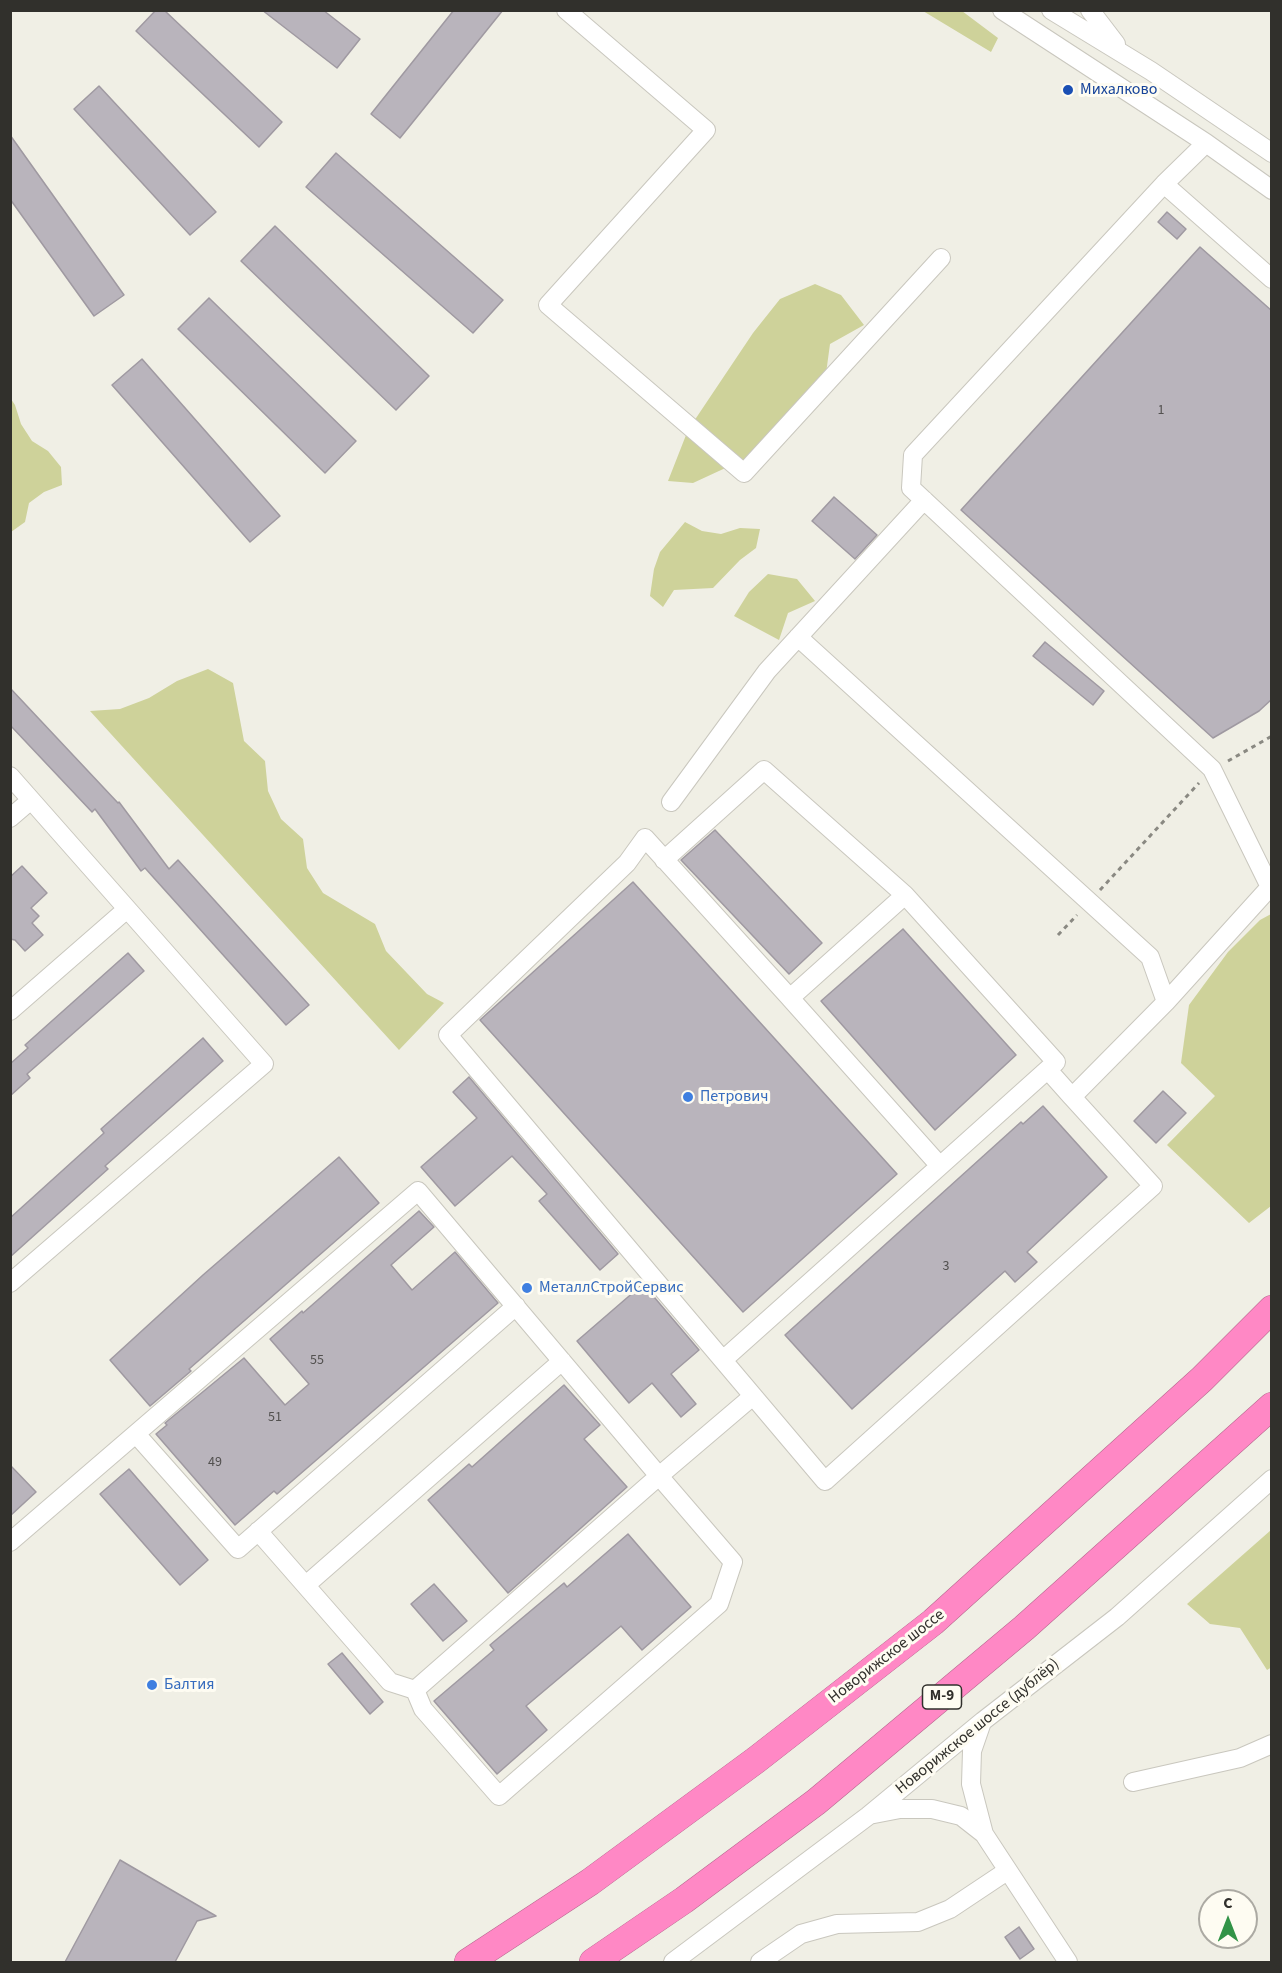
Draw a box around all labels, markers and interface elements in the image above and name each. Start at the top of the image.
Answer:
place label: Михалково [1080,80,1157,100]
marker: Михалково [1061,83,1075,97]
house number: 1 [1158,403,1164,419]
place label: Петрович [700,1087,768,1107]
marker: Петрович [681,1090,695,1104]
house number: 3 [943,1259,949,1275]
place label: МеталлСтройСервис [539,1278,684,1298]
marker: МеталлСтройСервис [520,1281,534,1295]
house number: 55 [310,1353,324,1369]
house number: 51 [268,1410,282,1426]
house number: 49 [208,1455,222,1471]
street label: Новорижское шоссе [825,1606,949,1708]
street label: Новорижское шоссе (дублёр) [892,1655,1064,1799]
place label: Балтия [164,1675,214,1695]
marker: Балтия [145,1678,159,1692]
road number: М-9 [922,1685,962,1709]
north arrow [1198,1889,1258,1949]
text: С [1223,1892,1233,1914]

